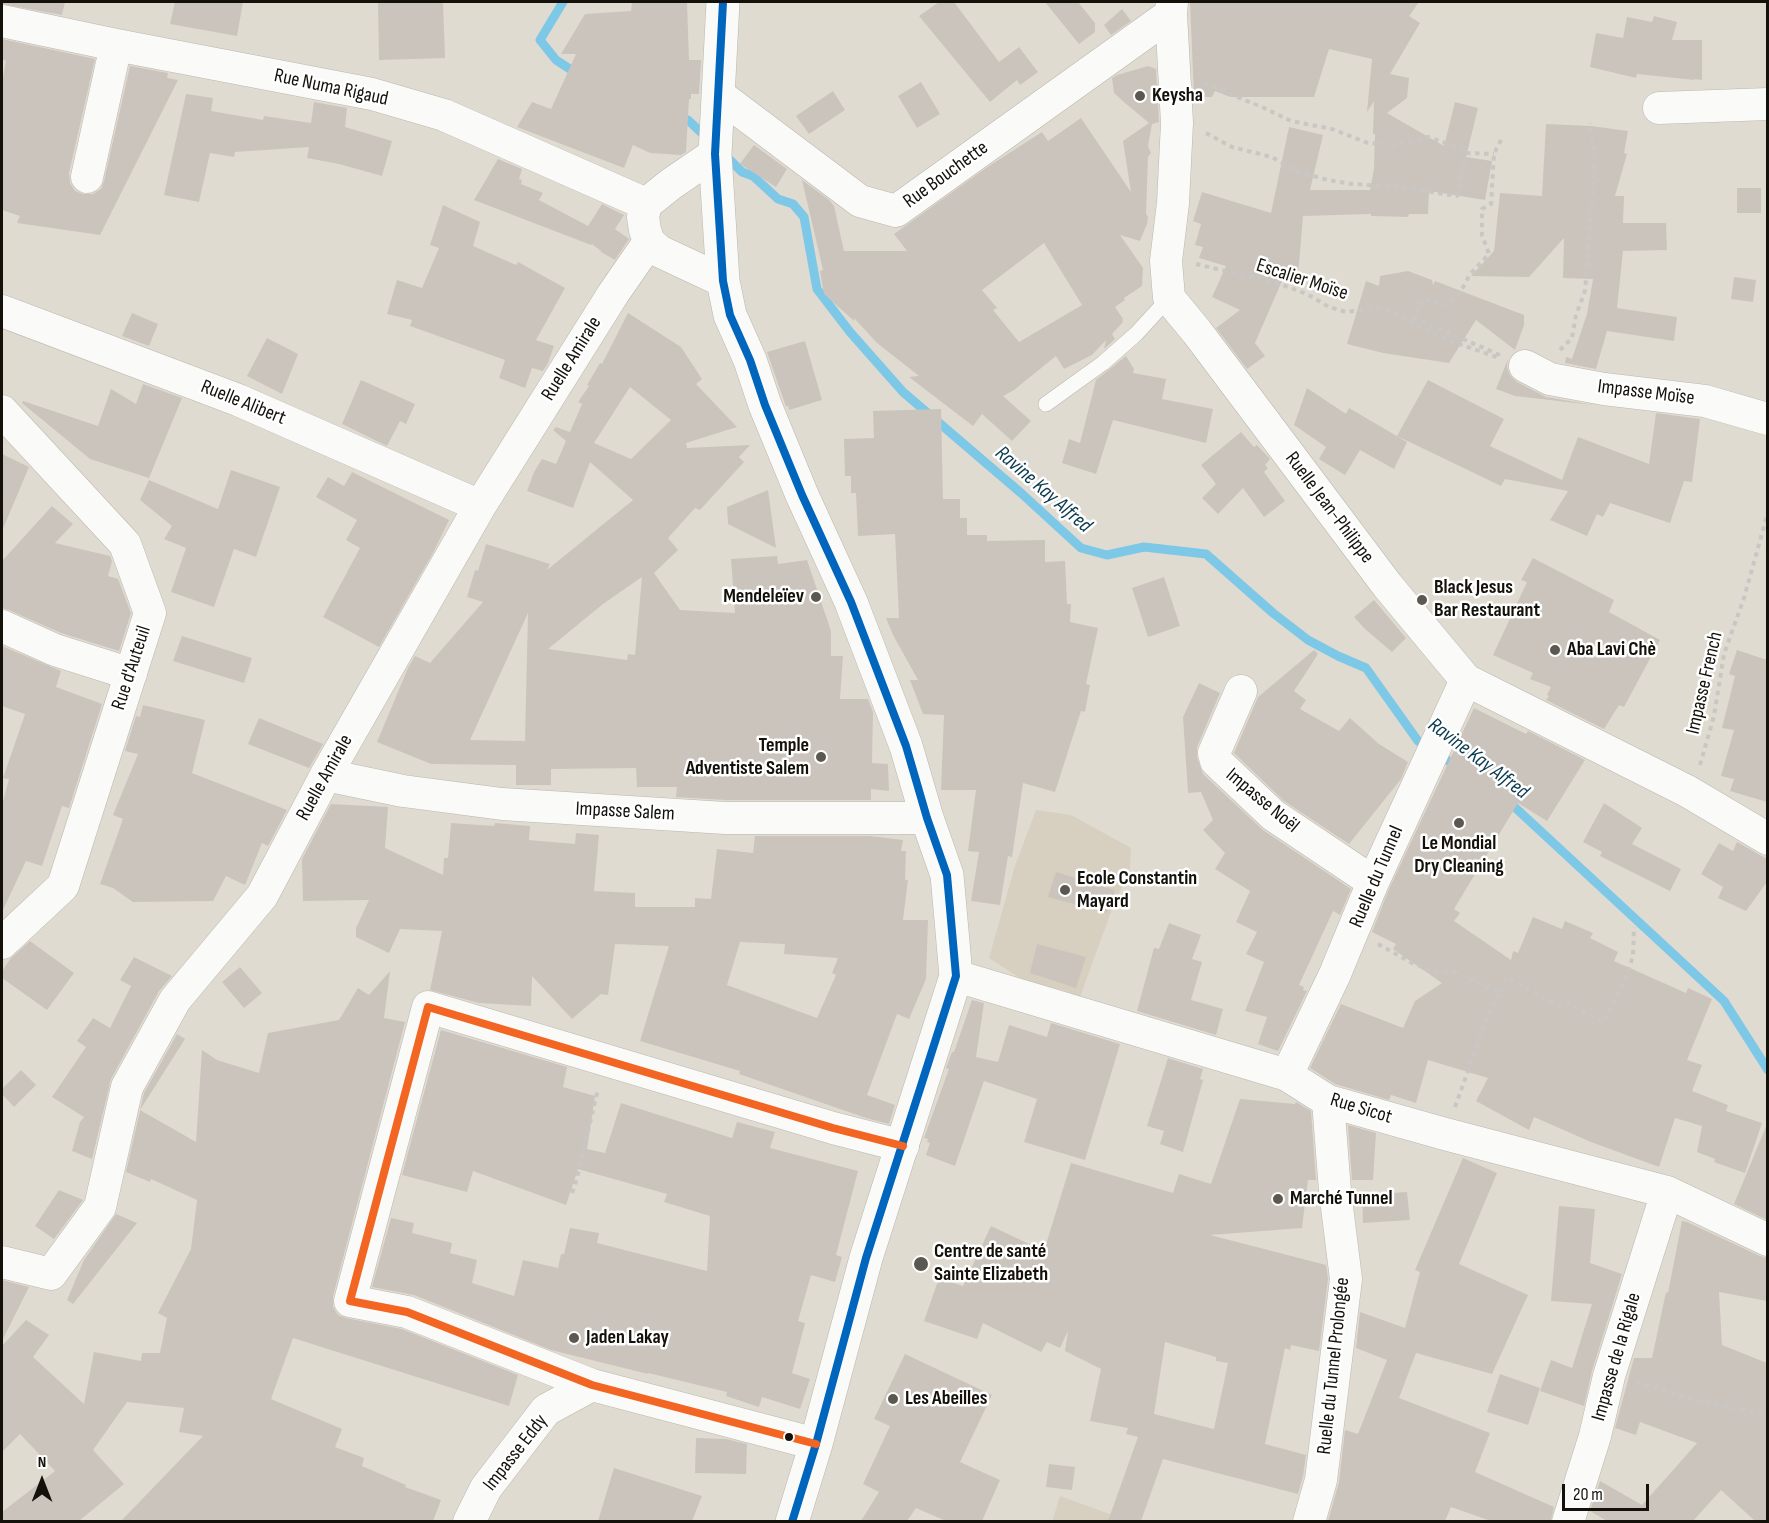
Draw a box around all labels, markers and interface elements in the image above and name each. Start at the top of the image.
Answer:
street label: Rue Numa Rigaud [272,64,390,112]
place label: Keysha [1152,84,1203,108]
marker: Keysha [1133,89,1147,103]
street label: Rue Bouchette [899,136,993,214]
street label: Escalier Moïse [1253,254,1351,306]
street label: Ruelle Amirale [537,312,607,406]
street label: Ruelle Alibert [197,375,289,431]
street label: Impasse Moïse [1596,375,1696,411]
water label: Ravine Kay Alfred [990,441,1096,539]
street label: Ruelle Jean-Philippe [1279,448,1379,568]
place label: Black Jesus Bar Restaurant [1434,576,1540,623]
place label: Mendeleïev [723,585,804,609]
marker: Mendeleïev [809,590,823,604]
marker: Black Jesus Bar Restaurant [1415,593,1429,607]
street label: Rue d'Auteuil [107,623,157,713]
street label: Impasse French [1682,629,1728,737]
place label: Aba Lavi Chè [1567,638,1656,662]
marker: Aba Lavi Chè [1548,643,1562,657]
water label: Ravine Kay Alfred [1423,713,1533,805]
street label: Ruelle Amirale [292,731,358,825]
place label: Temple Adventiste Salem [686,734,809,781]
marker: Temple Adventiste Salem [814,750,828,764]
street label: Impasse Noël [1220,763,1304,839]
street label: Impasse Salem [575,797,675,827]
marker: Le Mondial Dry Cleaning [1452,816,1466,830]
street label: Ruelle du Tunnel [1345,823,1409,931]
place label: Le Mondial Dry Cleaning [1414,832,1504,879]
place label: Ecole Constantin Mayard [1077,867,1197,914]
marker: Ecole Constantin Mayard [1058,883,1072,897]
street label: Rue Sicot [1327,1088,1395,1130]
place label: Marché Tunnel [1290,1187,1393,1211]
marker: Marché Tunnel [1271,1192,1285,1206]
place label: Centre de santé Sainte Elizabeth [934,1240,1048,1287]
marker: Centre de santé Sainte Elizabeth [912,1255,930,1273]
street label: Ruelle du Tunnel Prolongée [1313,1276,1355,1456]
street label: Impasse de la Rigale [1587,1290,1647,1424]
place label: Jaden Lakay [586,1326,669,1350]
marker: Jaden Lakay [567,1331,581,1345]
place label: Les Abeilles [905,1387,987,1411]
marker: Les Abeilles [886,1392,900,1406]
street label: Impasse Eddy [479,1410,553,1496]
unlabelled marker [783,1431,795,1443]
north arrow [12,1451,72,1511]
text: N [38,1453,46,1472]
scale bar [1565,1472,1652,1510]
text: 20 m [1573,1484,1603,1505]

